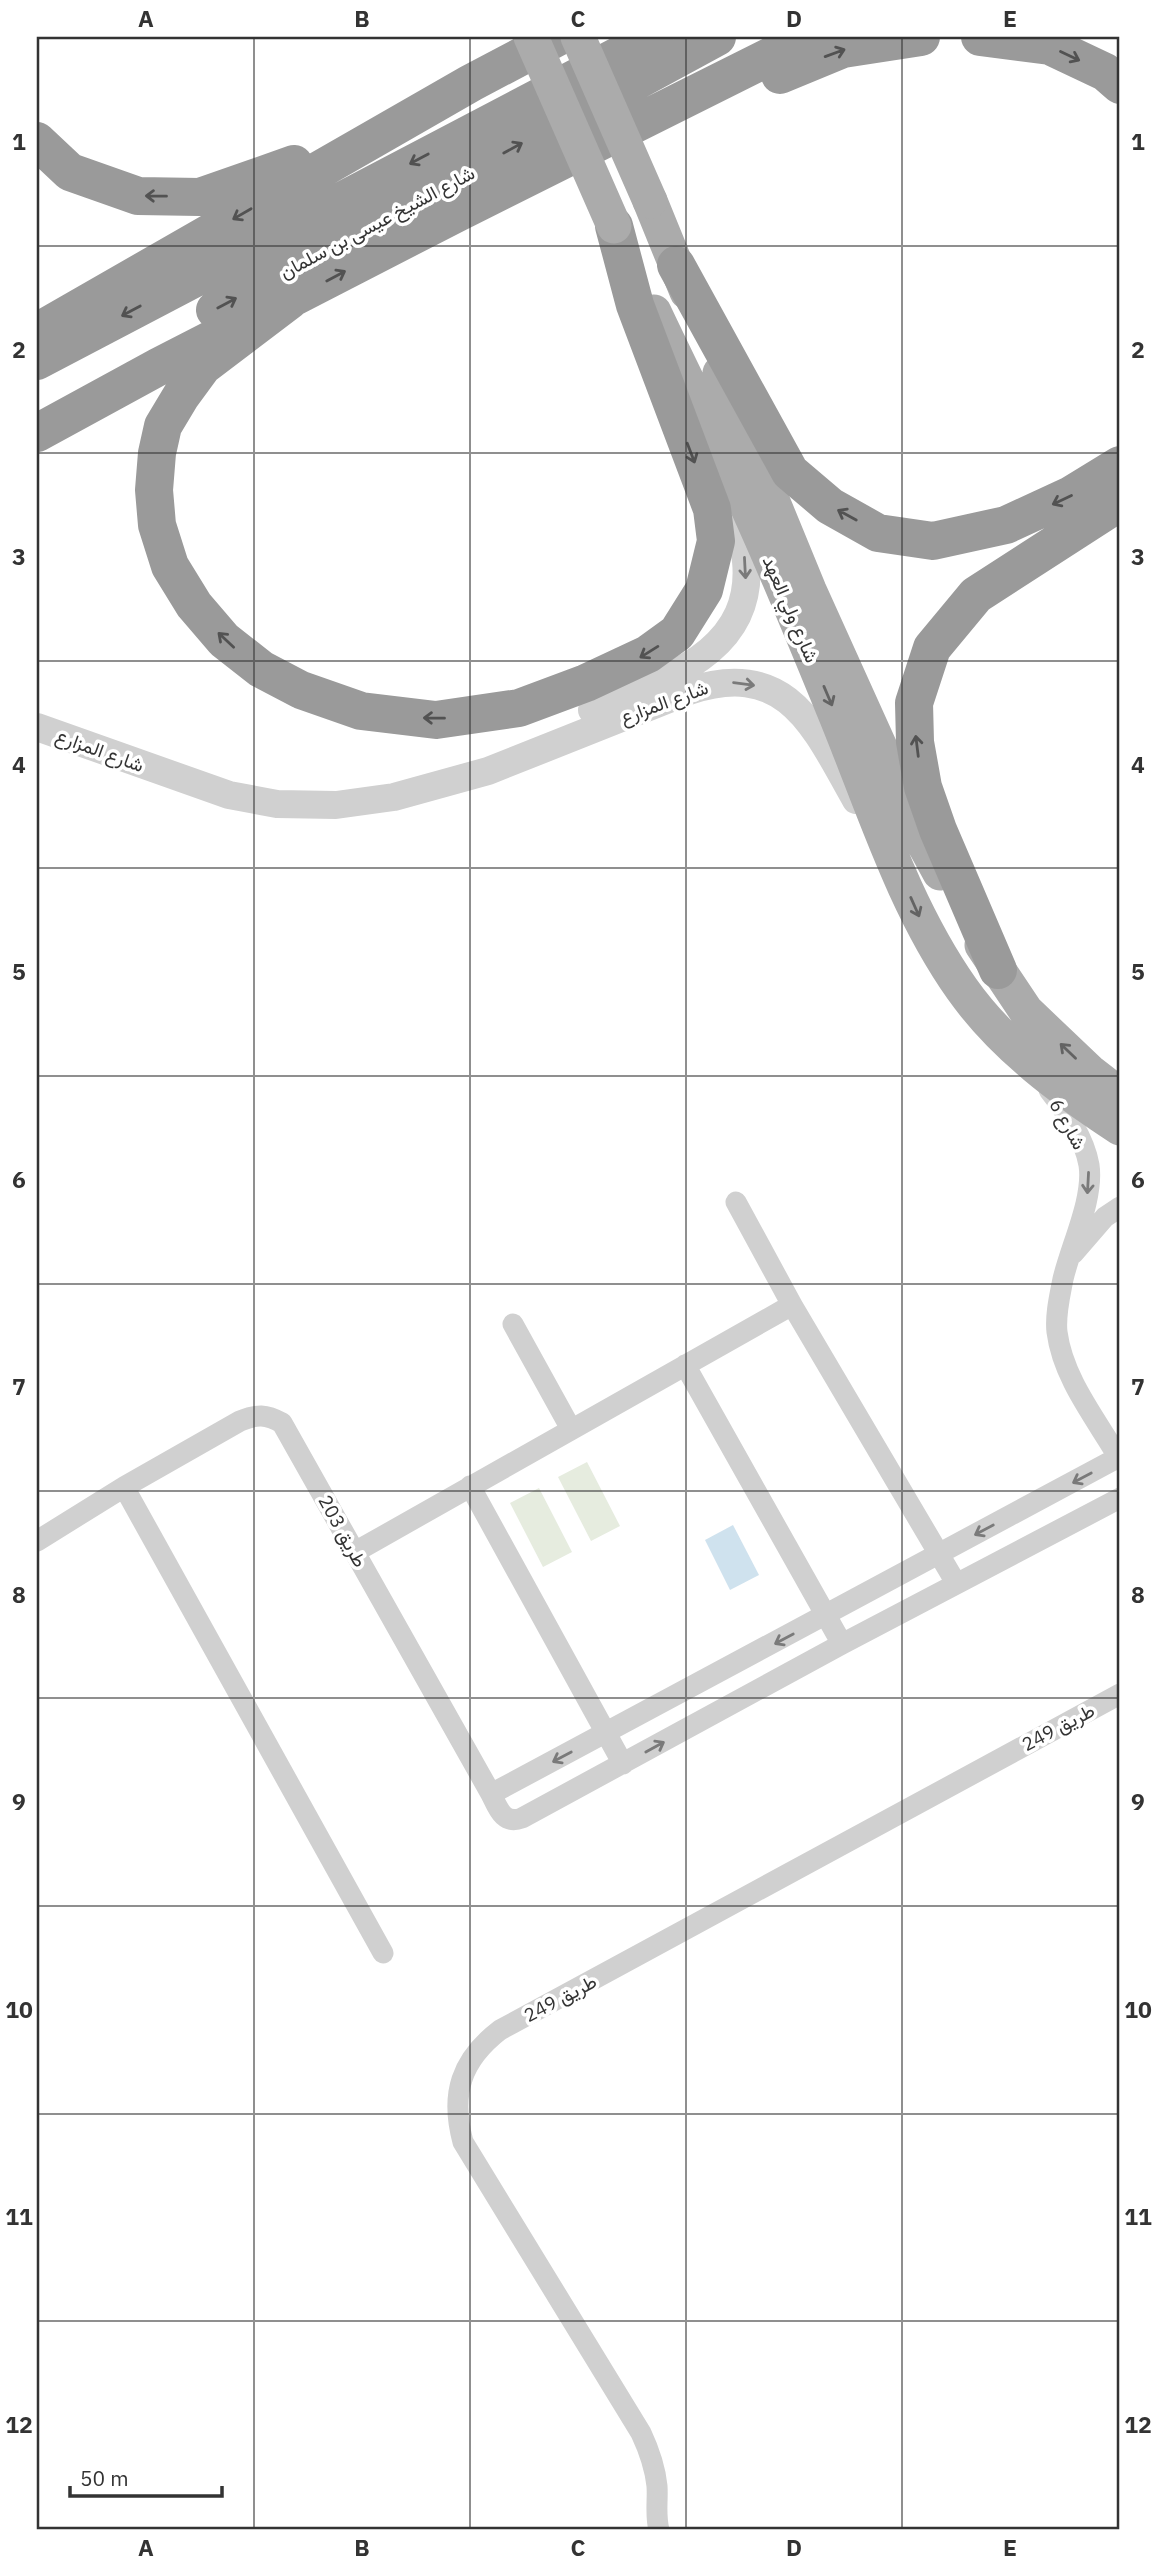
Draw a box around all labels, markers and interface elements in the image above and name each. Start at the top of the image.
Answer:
text: A [138,3,154,33]
text: B [354,3,370,33]
text: C [571,3,586,33]
text: D [786,3,802,33]
text: E [1003,3,1017,33]
one-way arrow [824,46,846,58]
one-way arrow [1059,49,1080,63]
text: 1 [12,126,26,156]
text: 1 [1131,126,1145,156]
one-way arrow [502,141,523,154]
one-way arrow [410,152,430,166]
street label: شارع الشيخ عيسى بن سلمان [275,160,480,285]
one-way arrow [145,189,168,203]
one-way arrow [233,207,253,221]
one-way arrow [325,269,346,283]
one-way arrow [216,296,236,310]
one-way arrow [122,304,142,318]
text: 2 [12,334,26,364]
text: 2 [1131,334,1145,364]
one-way arrow [685,441,698,463]
one-way arrow [1052,493,1073,507]
one-way arrow [837,508,857,522]
text: 3 [12,541,26,571]
text: 3 [1131,541,1145,571]
street label: شارع ولي العهد [754,552,824,668]
one-way arrow [739,556,752,579]
one-way arrow [217,632,235,648]
one-way arrow [640,645,659,660]
street label: شارع المزارع [617,675,712,730]
one-way arrow [732,677,755,690]
one-way arrow [822,685,835,707]
one-way arrow [423,711,446,725]
street label: شارع المزارع [52,723,147,778]
one-way arrow [910,735,923,758]
text: 4 [12,749,26,779]
text: 4 [1131,749,1145,779]
one-way arrow [909,895,922,917]
text: 5 [12,956,26,986]
text: 5 [1131,956,1145,986]
one-way arrow [1060,1043,1077,1060]
street label: شارع 6 [1044,1095,1092,1154]
text: 6 [12,1164,26,1194]
text: 6 [1131,1164,1145,1194]
one-way arrow [1081,1171,1094,1193]
text: 7 [12,1371,26,1401]
text: 7 [1131,1371,1145,1401]
one-way arrow [1072,1471,1092,1485]
street label: طريق 203 [313,1491,373,1571]
one-way arrow [975,1523,995,1537]
text: 8 [12,1579,26,1609]
text: 8 [1131,1579,1145,1609]
one-way arrow [774,1632,795,1646]
street label: طريق 249 [1017,1698,1099,1756]
one-way arrow [644,1740,664,1754]
one-way arrow [552,1750,572,1764]
text: 9 [12,1786,26,1816]
text: 9 [1131,1786,1145,1816]
street label: طريق 249 [519,1969,601,2027]
text: 10 [5,1994,33,2024]
text: 10 [1124,1994,1152,2024]
text: 11 [5,2201,33,2231]
text: 11 [1124,2201,1152,2231]
text: 12 [5,2409,33,2439]
text: 12 [1124,2409,1152,2439]
scale bar [70,2455,222,2499]
text: 50 m [80,2464,129,2492]
text: A [138,2532,154,2562]
text: B [354,2532,370,2562]
text: C [571,2532,586,2562]
text: D [786,2532,802,2562]
text: E [1003,2532,1017,2562]

